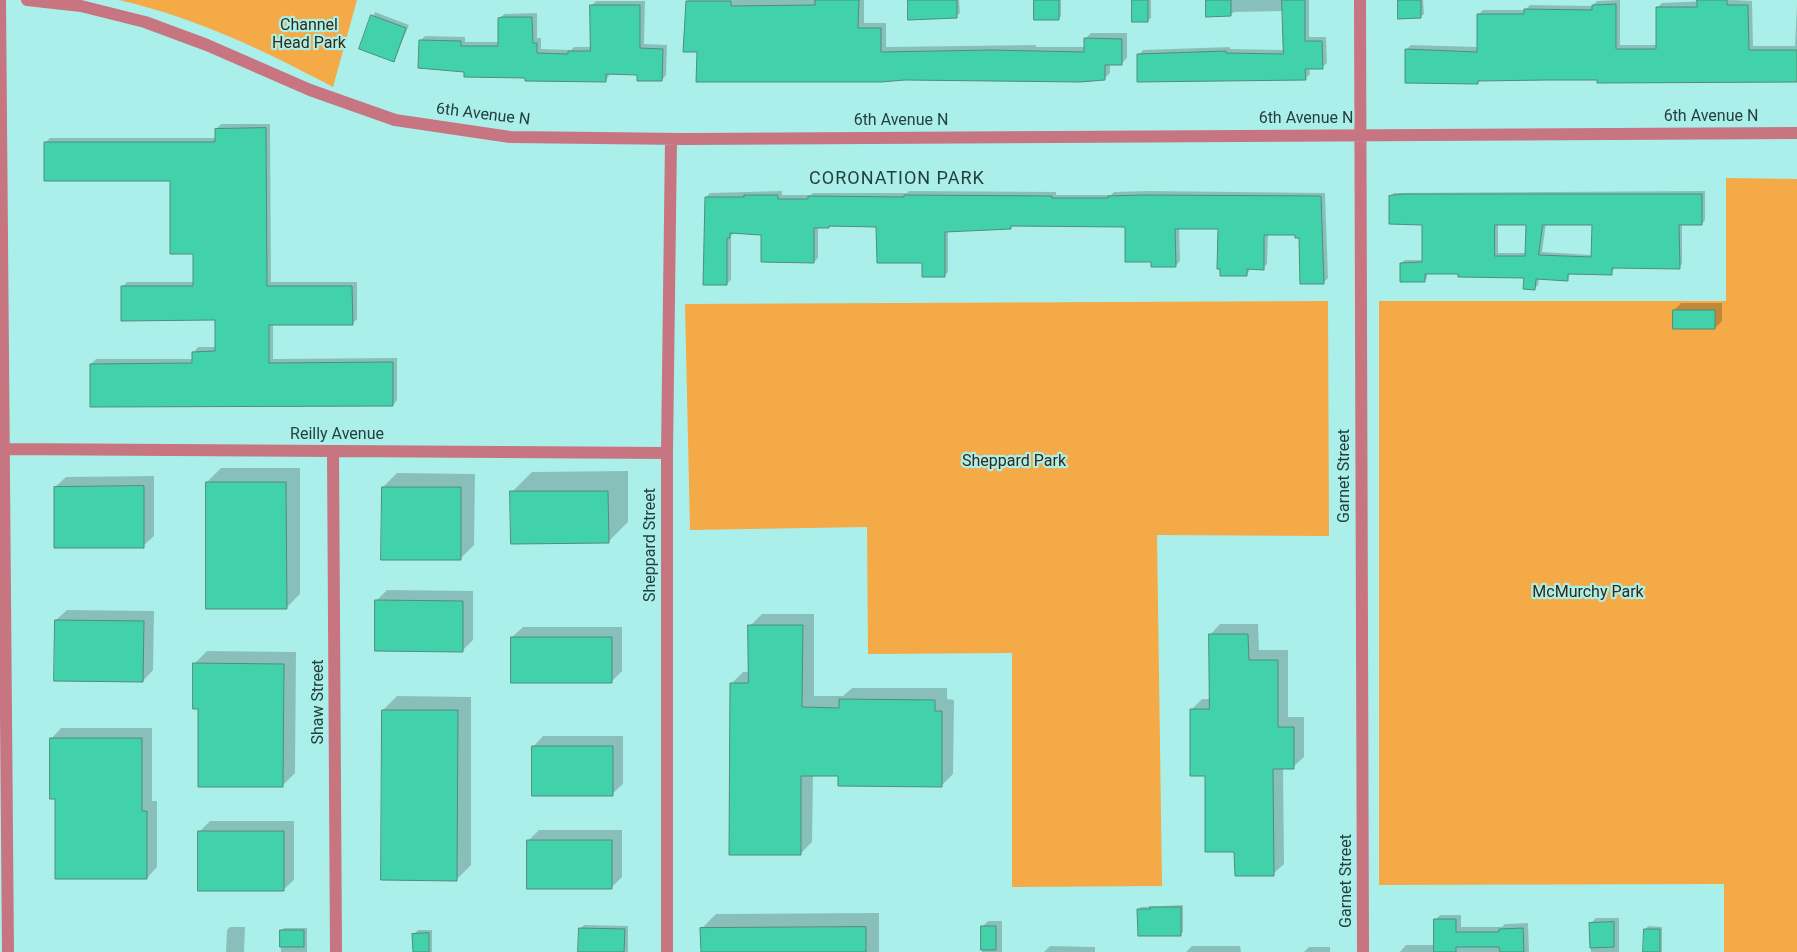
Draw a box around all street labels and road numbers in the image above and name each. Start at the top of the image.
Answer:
street label: 6th Avenue N [435,100,531,130]
street label: 6th Avenue N [1664,107,1758,127]
street label: 6th Avenue N [1259,109,1353,129]
street label: 6th Avenue N [854,111,948,131]
street label: Reilly Avenue [290,425,384,445]
street label: Garnet Street [1335,429,1355,523]
street label: Sheppard Street [641,488,661,602]
street label: Shaw Street [309,659,329,745]
street label: Garnet Street [1337,834,1357,928]

